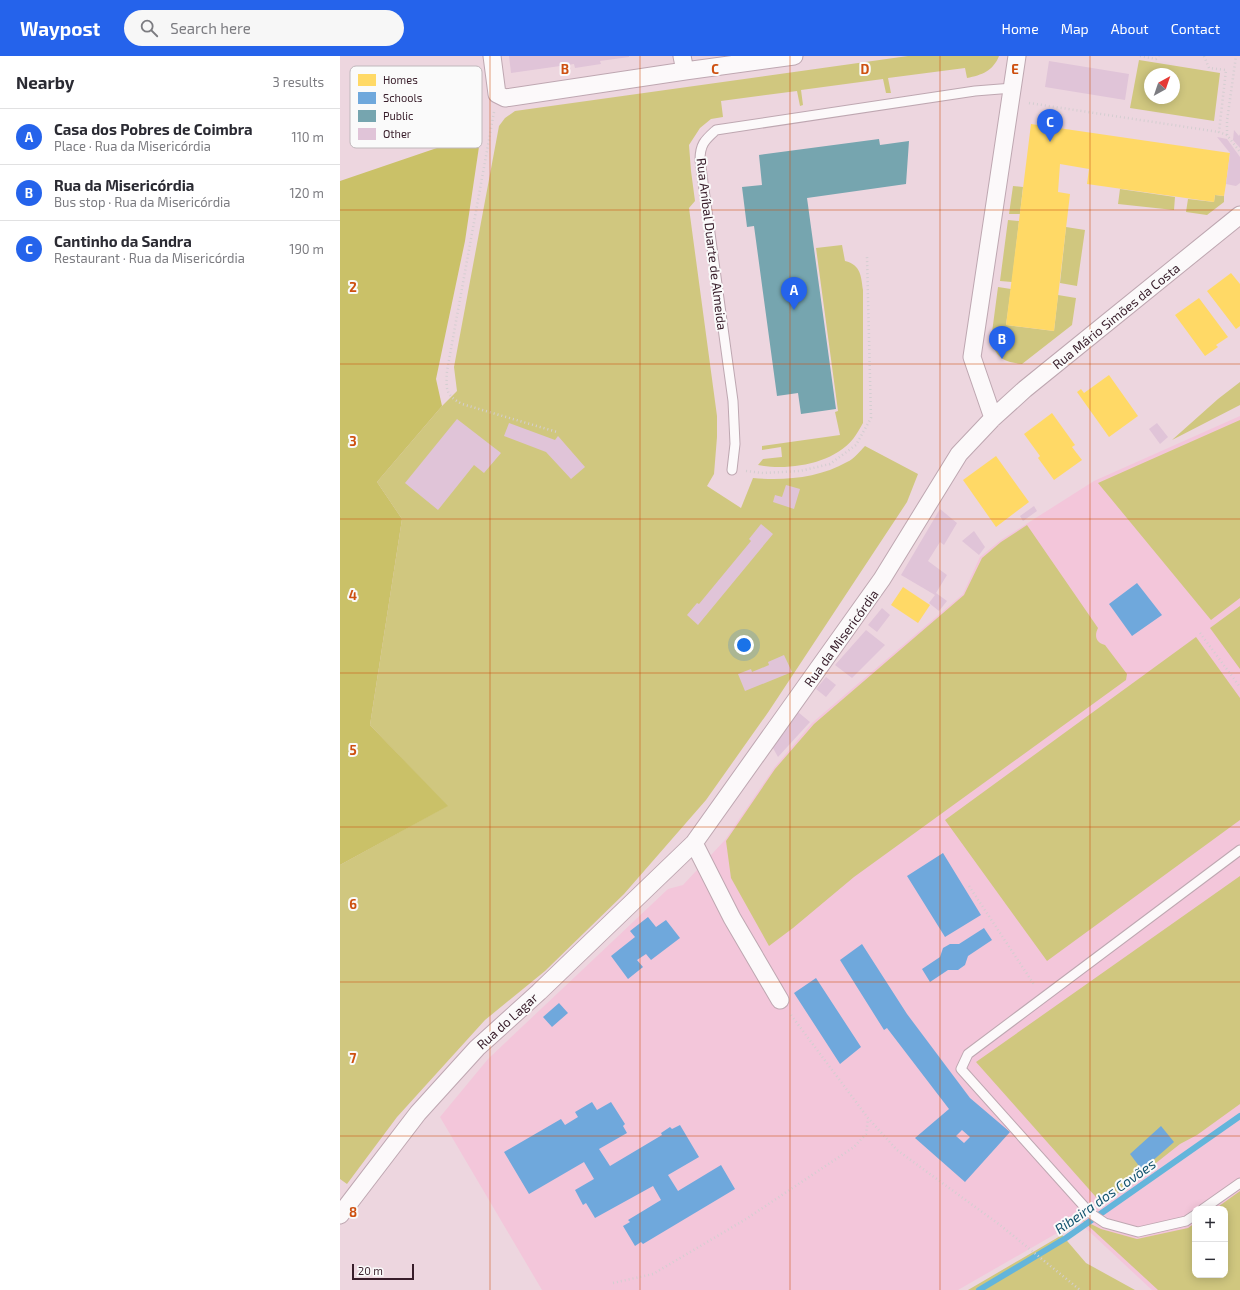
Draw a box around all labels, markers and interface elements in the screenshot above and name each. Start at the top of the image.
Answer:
search box [124,10,404,46]
text: Waypost [20,17,100,40]
icon: search [138,17,160,39]
text: Search here [170,19,251,37]
text: Home [1002,20,1039,37]
text: Map [1061,20,1089,37]
text: About [1111,20,1149,37]
text: Contact [1171,20,1220,37]
text: B [561,61,569,77]
text: C [711,61,719,77]
text: D [861,61,870,77]
text: E [1011,61,1019,77]
legend [350,66,482,148]
north arrow [1144,68,1180,104]
text: Nearby [16,72,74,92]
text: Homes [383,73,418,86]
text: 3 results [273,74,324,90]
text: Schools [383,91,423,104]
text: Public [383,109,413,122]
pin: C [1037,109,1063,142]
text: Casa dos Pobres de Coimbra [54,120,253,138]
text: Other [383,127,412,140]
text: A [25,129,33,145]
text: 110 m [292,129,324,145]
text: Place · Rua da Misericórdia [54,138,211,154]
street label: Rua Aníbal Duarte de Almeida [693,157,731,331]
text: Rua da Misericórdia [54,176,194,194]
text: B [25,185,33,201]
text: 120 m [289,185,324,201]
text: Bus stop · Rua da Misericórdia [54,194,230,210]
text: Cantinho da Sandra [54,232,192,250]
text: C [25,241,33,257]
text: 190 m [289,241,324,257]
text: Restaurant · Rua da Misericórdia [54,250,245,266]
street label: Rua Mário Simões da Costa [1049,260,1183,372]
pin: A [781,277,807,310]
text: 2 [349,279,357,295]
pin: B [989,326,1015,359]
text: 3 [349,433,357,449]
street label: Rua da Misericórdia [800,586,882,690]
text: 4 [349,587,357,603]
your location [734,635,754,655]
text: 5 [349,742,357,758]
text: 6 [349,896,357,912]
street label: Rua do Lagar [473,989,541,1053]
text: 7 [350,1050,357,1066]
water label: Ribeira dos Covões [1051,1155,1159,1237]
text: 8 [349,1204,357,1220]
map controls [1192,1206,1228,1278]
button: + [1192,1206,1228,1242]
button: − [1192,1242,1228,1278]
scale bar [352,1262,414,1281]
text: 20 m [358,1264,383,1277]

